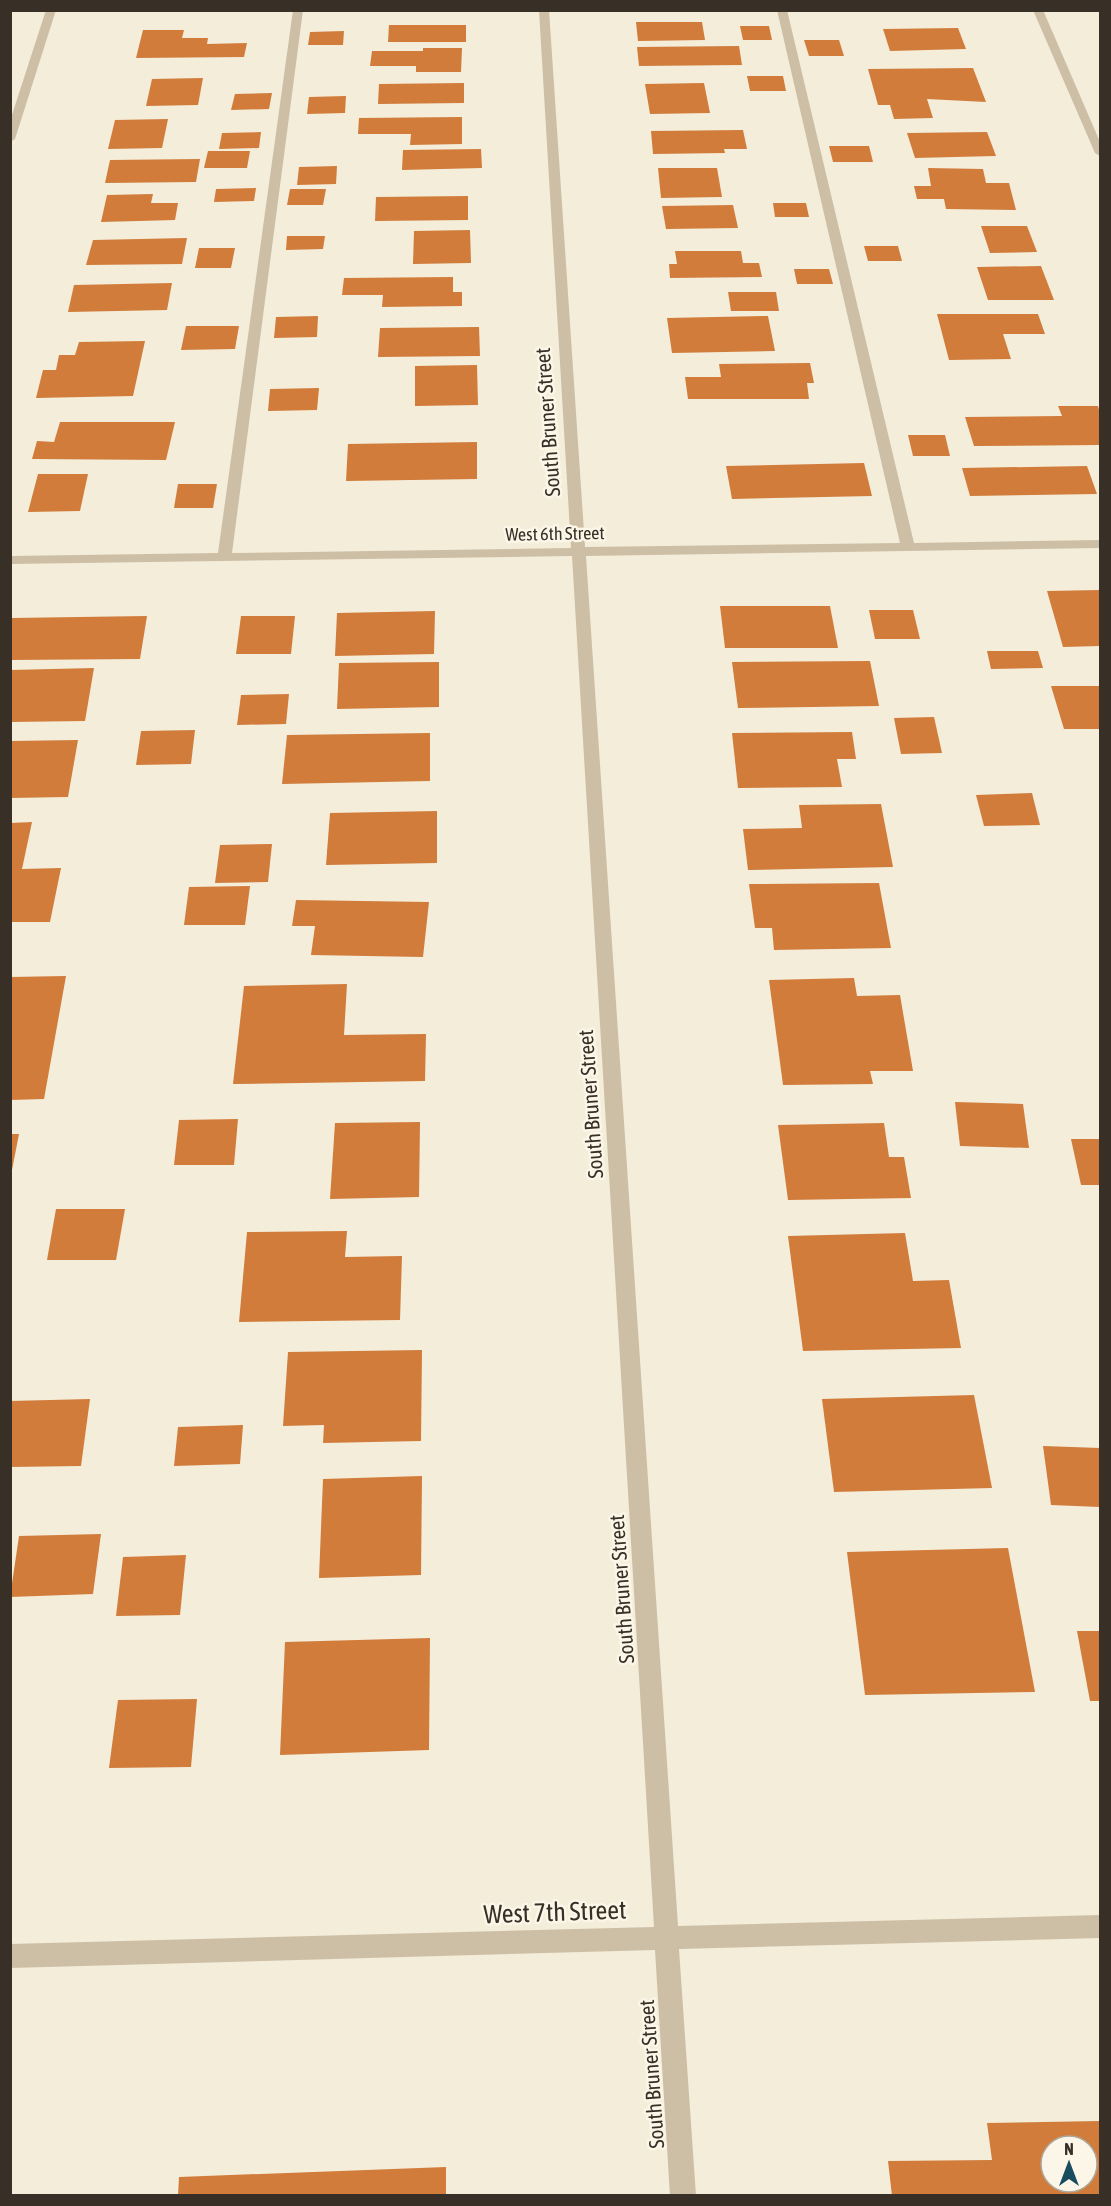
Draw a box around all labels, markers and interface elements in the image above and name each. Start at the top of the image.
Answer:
street label: South Bruner Street [530,347,564,497]
street label: West 6th Street [505,522,605,545]
street label: South Bruner Street [573,1029,607,1179]
street label: South Bruner Street [604,1514,638,1664]
street label: West 7th Street [483,1895,627,1929]
street label: South Bruner Street [634,1999,668,2149]
north arrow [1039,2134,1099,2194]
text: N [1064,2140,1074,2158]

